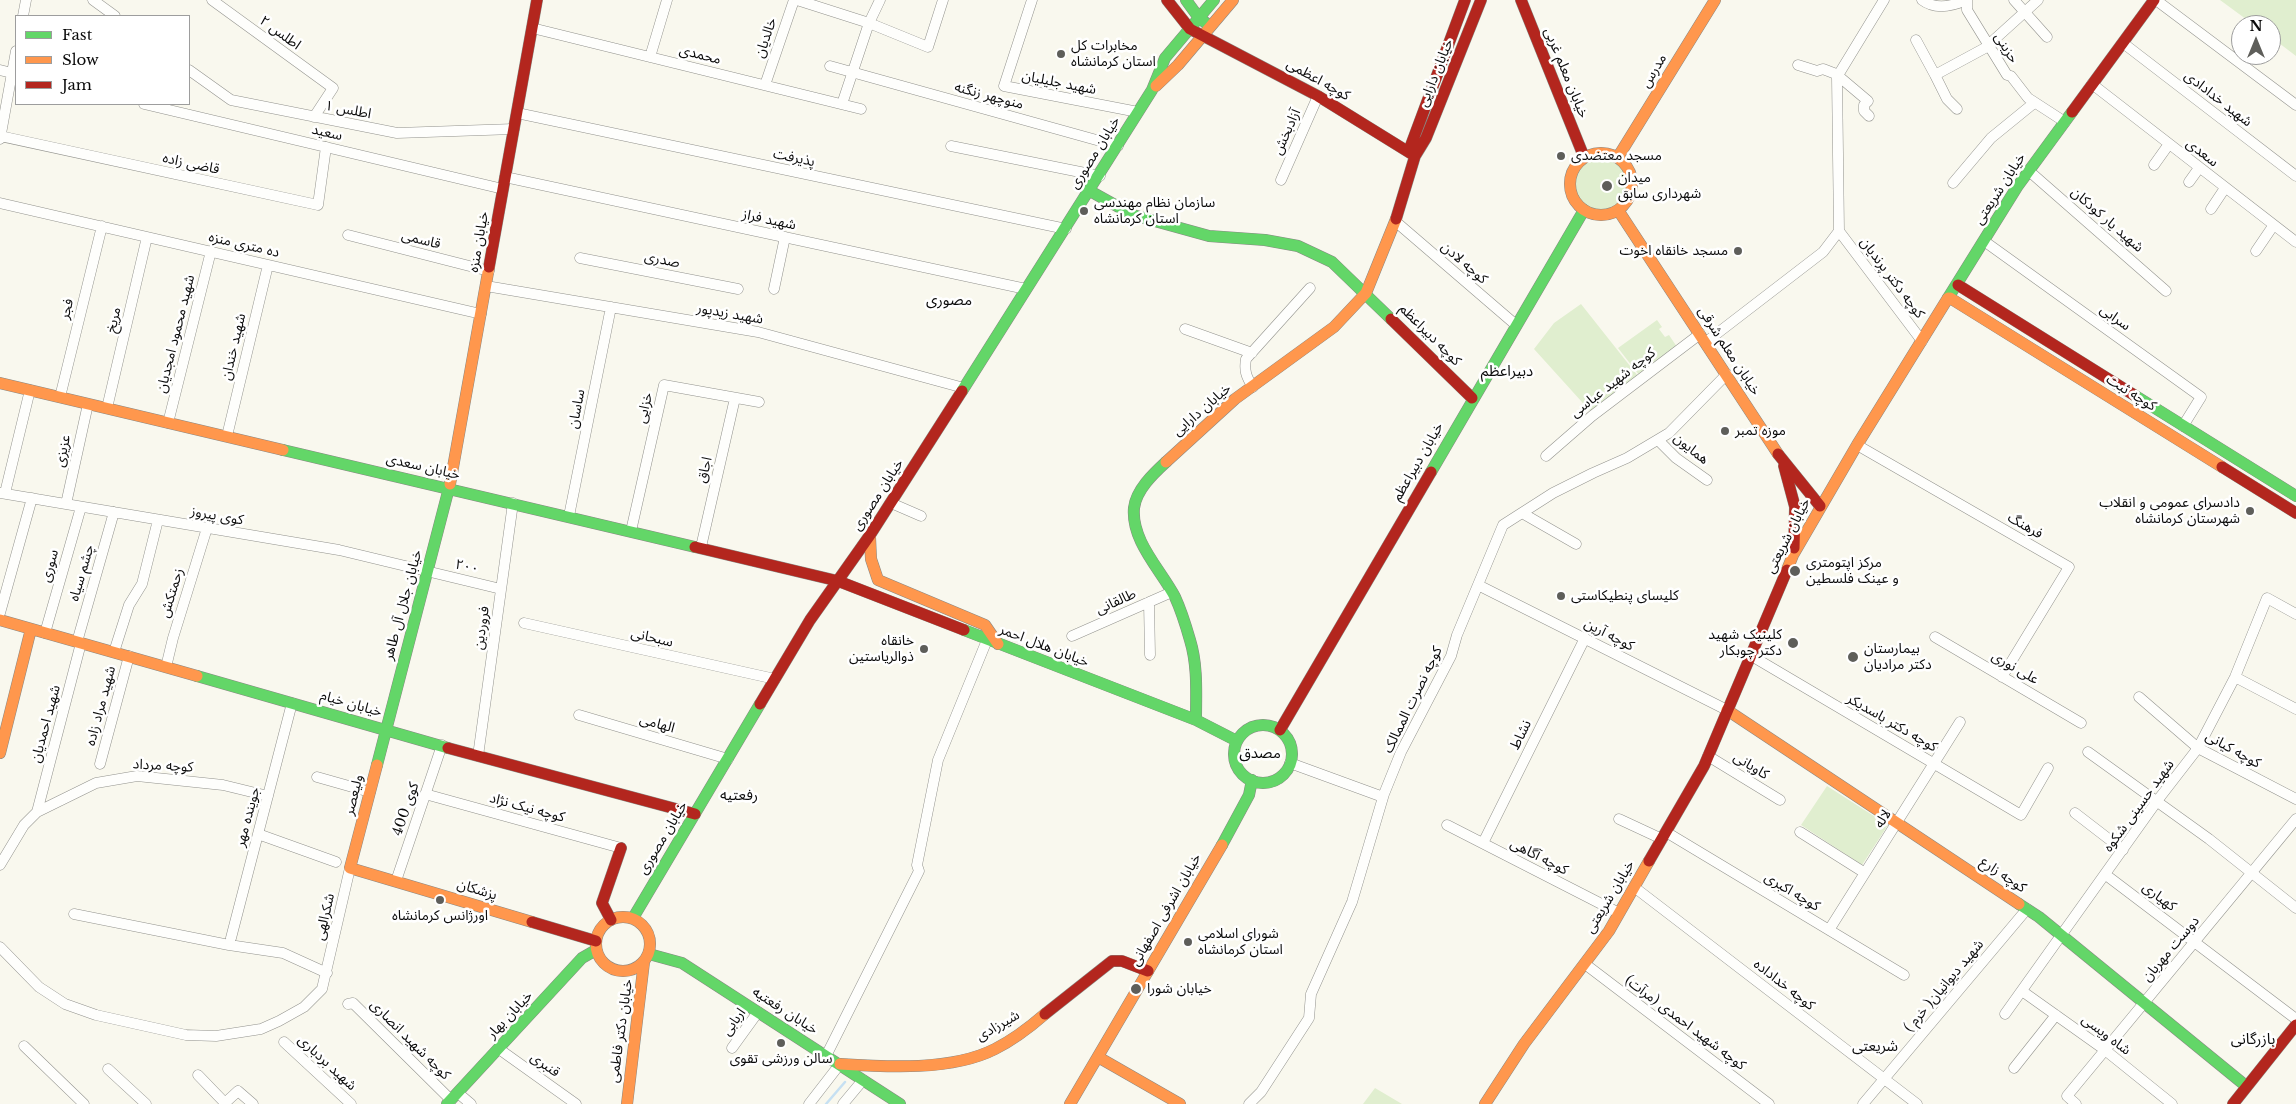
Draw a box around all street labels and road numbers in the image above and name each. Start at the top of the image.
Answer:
street label: اطلس ۲ [256,12,304,54]
street label: خالدیان [751,16,781,60]
street label: خیابان معلم غربی [1540,25,1592,121]
street label: حزینی [1990,30,2022,66]
street label: خیابان دارایی [1415,37,1457,109]
street label: محمدی [677,42,723,68]
street label: مدرس [1637,51,1671,91]
street label: کوچه اعظمی [1283,56,1353,104]
street label: شهید خدادادی [2181,67,2255,131]
street label: شهید جلیلیان [1020,68,1098,98]
street label: منوچهر زنگنه [953,79,1025,113]
street label: اطلس ۱ [323,97,373,123]
street label: آزادبخش [1269,106,1305,158]
street label: خیابان مصوری [1066,114,1124,192]
street label: سعید [310,121,344,145]
street label: سعدی [2183,135,2221,171]
street label: پذیرفت [771,145,817,171]
street label: قاضی زاده [161,150,221,178]
street label: خیابان شریعتی [1971,150,2029,228]
street label: شهید یار کودکان [2067,184,2147,256]
street label: شهید فراز [741,206,797,234]
street label: خیابان منزه [465,210,493,274]
street label: قاسمی [400,227,442,253]
street label: ده متری منزه [207,229,281,261]
street label: کوچه دکتر پرندیان [1856,234,1928,322]
street label: کوچه لادن [1437,238,1491,288]
street label: صدری [643,248,681,272]
street label: شهید محمود امجدیان [153,273,199,395]
street label: فجر [56,297,78,321]
street label: شهید زیدپور [696,300,764,328]
street label: کوچه دبیراعظم [1396,301,1464,369]
street label: سرابی [2096,301,2134,335]
street label: خیابان معلم شرقی [1694,303,1764,399]
street label: مریخ [103,306,125,334]
street label: شهید خندان [218,312,250,382]
street label: کوچه شهید عباسی [1567,345,1659,421]
street label: کوچه ثبت [2103,371,2159,415]
street label: خیابان دارایی [1169,380,1235,440]
street label: ساسان [565,388,589,430]
street label: خزایی [633,391,657,425]
street label: خیابان دبیراعظم [1389,420,1447,504]
street label: همایون [1670,430,1712,468]
street label: عزیزی [51,433,75,469]
street label: خیابان سعدی [384,450,462,484]
street label: اجاق [694,455,716,485]
street label: خیابان مصوری [849,456,907,534]
street label: خیابان شریعتی [1762,496,1814,576]
street label: کوی پیروز [189,503,245,529]
street label: فرهنگ [2004,509,2046,543]
street label: چشم سیاه [66,543,98,603]
street label: سوری [37,548,63,584]
street label: خیابان جلال آل طاهر [380,548,426,662]
street label: ۲۰۰ [453,556,481,578]
street label: زحمتکش [157,566,187,620]
street label: طالقانی [1093,586,1139,618]
street label: فروردین [471,605,493,651]
street label: کوچه آرین [1581,615,1637,655]
street label: خیابان هلال احمر [997,621,1091,671]
street label: سبحانی [629,625,675,651]
street label: کوچه نصرت الممالک [1380,644,1446,756]
street label: علی نوری [1988,648,2042,688]
street label: شهید مراد زاده [82,664,120,748]
street label: شهید احمدیان [28,683,64,765]
street label: خیابان خیام [318,687,384,721]
street label: کوچه دکتر باسدیکر [1844,690,1940,756]
street label: الهامی [637,711,677,737]
street label: نشاط [1507,717,1535,753]
street label: کوچه کیانی [2202,728,2264,772]
street label: کاویانی [1730,749,1772,783]
street label: کوچه مرداد [132,756,194,776]
street label: شهید حسینی شکوه [2100,757,2178,855]
street label: ولیعصر [341,773,367,817]
street label: کوی 400 [389,780,423,838]
street label: جوینده مهر [232,785,264,849]
street label: کوچه نیک نژاد [488,790,566,826]
street label: خیابان مصوری [635,799,691,877]
street label: لاله [1871,807,1895,831]
street label: کوچه آگاهی [1507,835,1571,879]
street label: خیابان اشرفی اصفهانی [1127,851,1205,969]
street label: کوچه زارع [1977,854,2029,896]
street label: خیابان شریعتی [1582,857,1638,937]
street label: کوچه اکبری [1761,869,1823,915]
street label: پزشکان [455,876,499,904]
street label: کهیاری [2139,879,2179,915]
street label: شکرالهی [311,892,339,942]
street label: دوست مهربان [2139,913,2203,985]
street label: شهید دیوانیان( خرم ) [1900,936,1988,1036]
street label: کوچه خداداده [1750,956,1818,1014]
street label: کوچه شهید احمدی (مرآت) [1621,972,1749,1074]
street label: خیابان دکتر فاطمی [605,978,637,1084]
street label: خیابان رفعتیه [749,984,821,1038]
street label: خیابان بهار [484,988,536,1042]
street label: کوچه شهید انصاری [366,996,454,1084]
street label: اربابی [718,1005,750,1039]
street label: شیرزادی [973,1007,1023,1045]
street label: شاه ویسی [2078,1011,2134,1059]
street label: شهید بردباری [294,1032,360,1094]
street label: قنبری [527,1049,563,1081]

